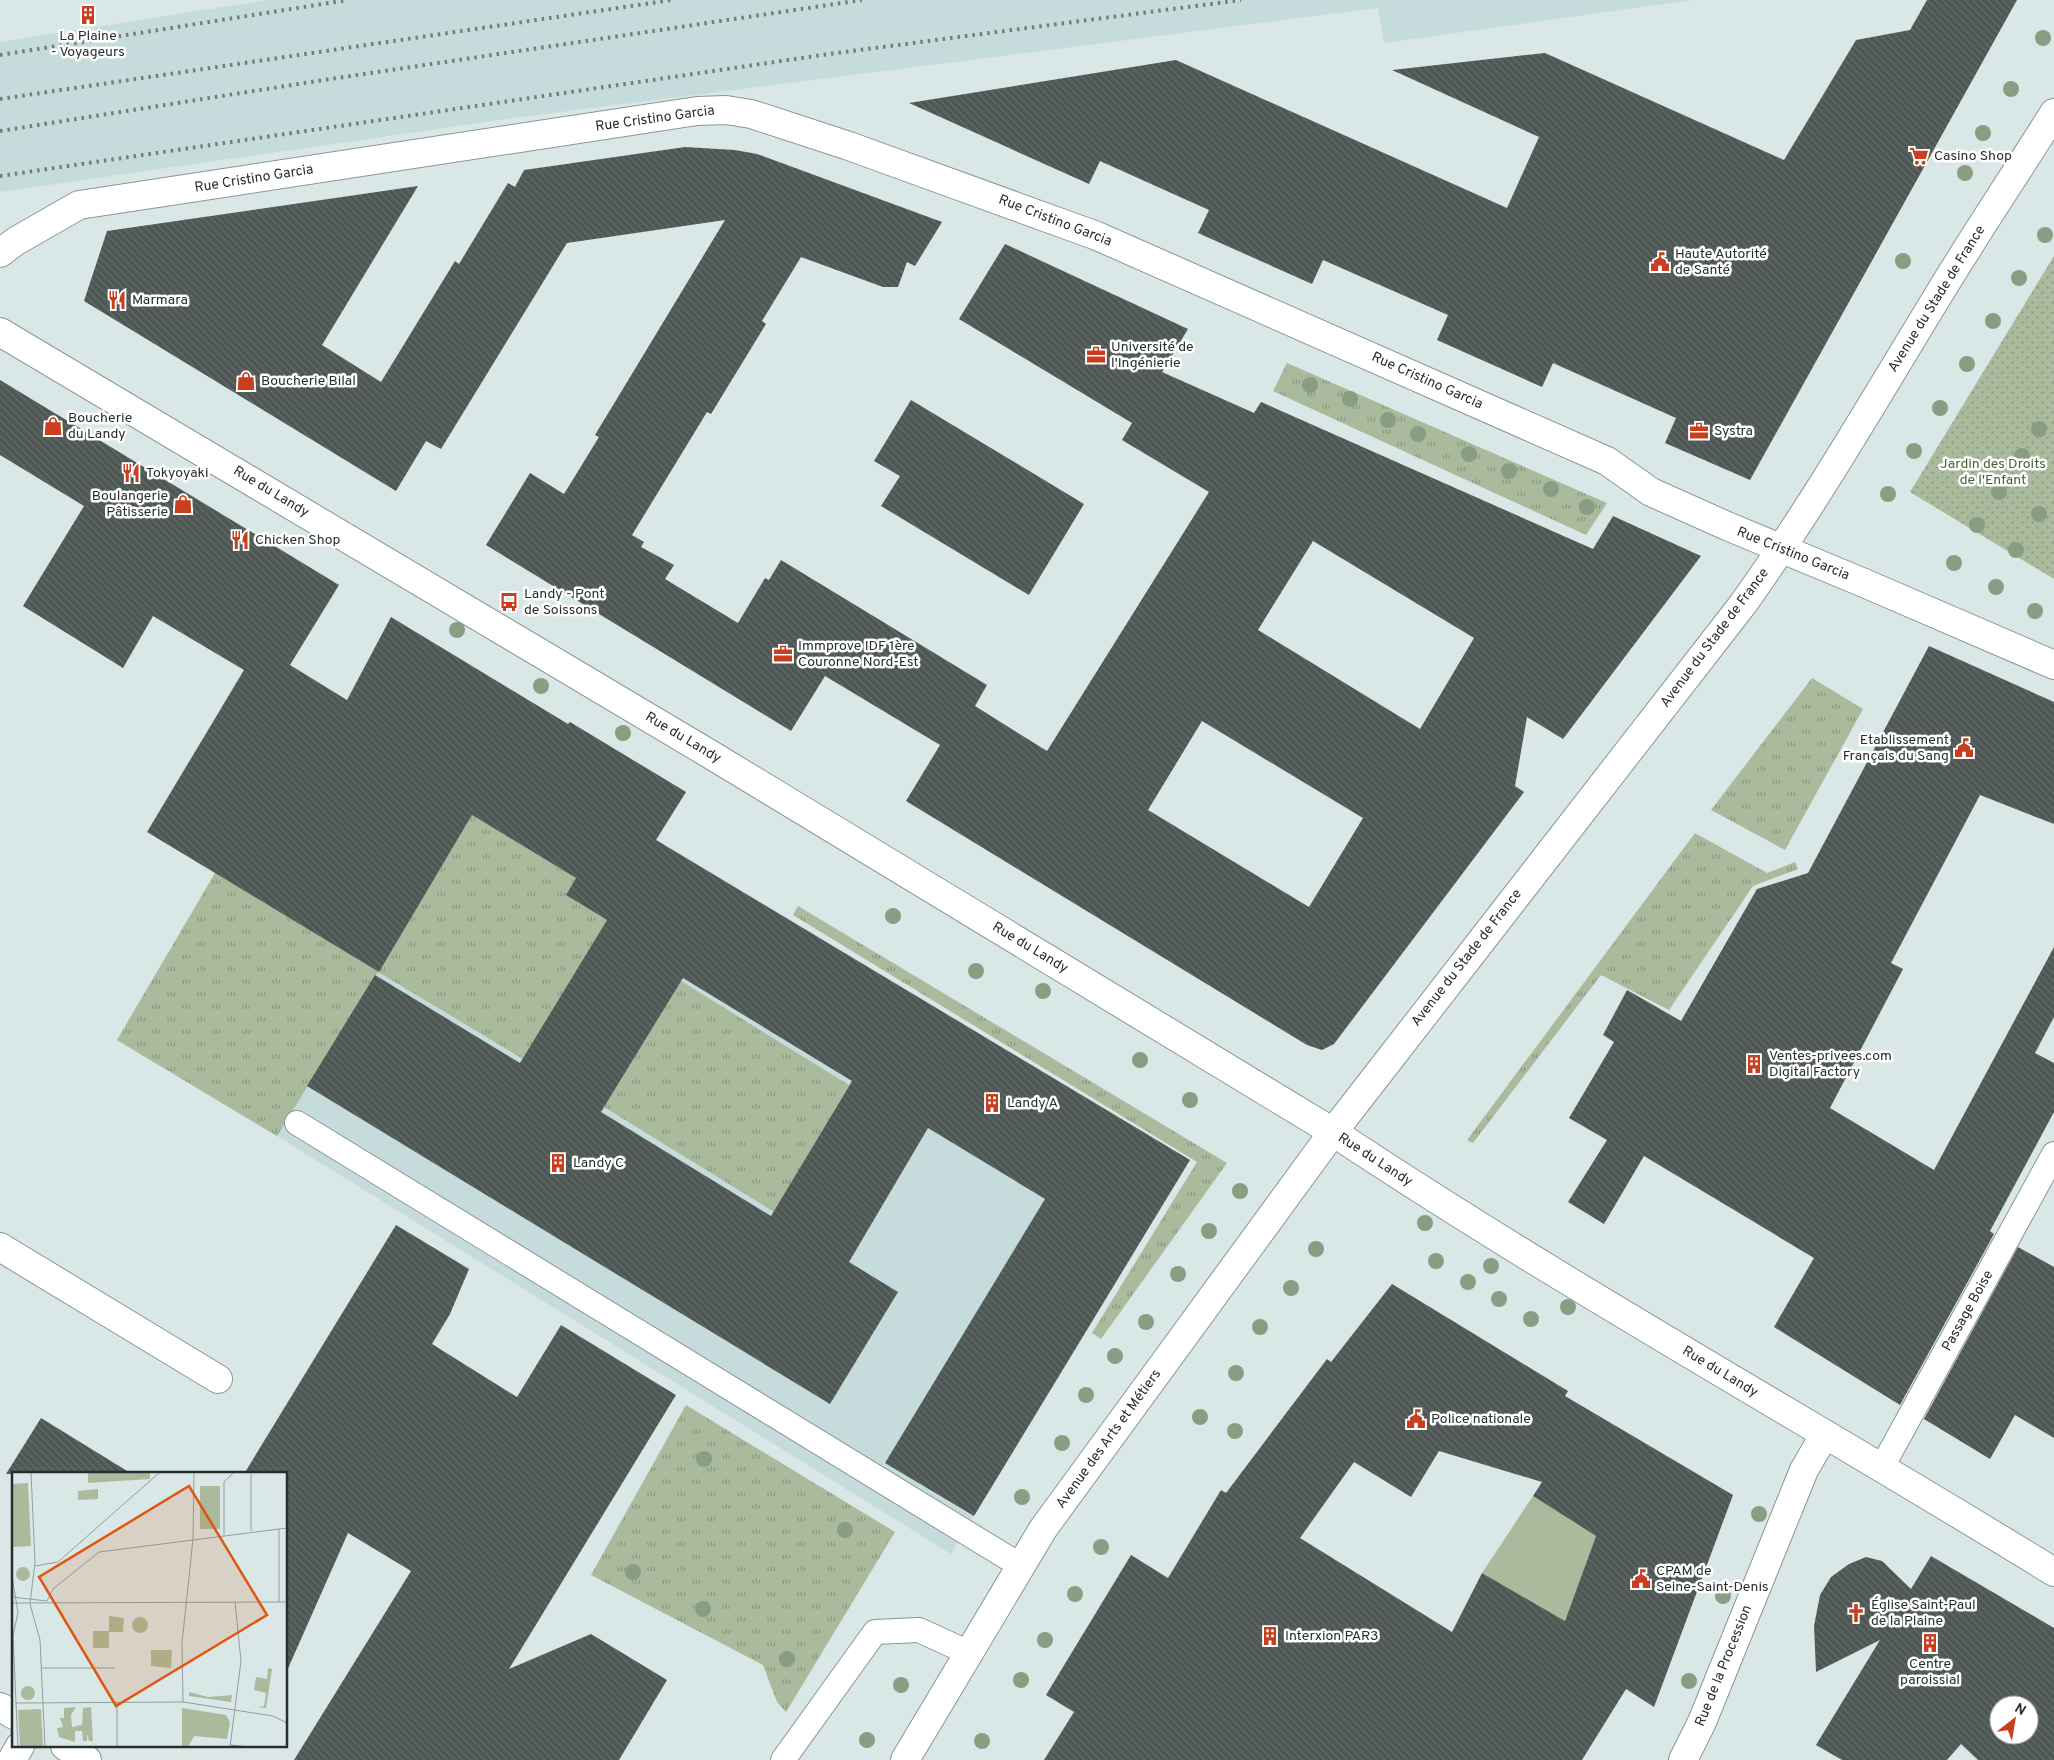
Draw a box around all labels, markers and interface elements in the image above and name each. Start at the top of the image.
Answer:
building icon: La Plaine - Voyageurs [77,4,99,26]
place label: La Plaine - Voyageurs [51,28,125,61]
street label: Rue Cristino Garcia [594,102,716,136]
supermarket icon: Casino Shop [1908,145,1930,167]
place label: Casino Shop [1934,148,2012,165]
street label: Rue Cristino Garcia [193,161,315,197]
street label: Rue Cristino Garcia [996,192,1114,250]
street label: Avenue du Stade de France [1885,223,1989,375]
place label: Haute Autorité de Santé [1675,246,1767,279]
public building icon: Haute Autorité de Santé [1649,251,1671,273]
restaurant icon: Marmara [106,289,128,311]
place label: Marmara [132,292,188,309]
place label: Université de l'Ingénierie [1111,339,1194,372]
office icon: Université de l'Ingénierie [1085,344,1107,366]
street label: Rue Cristino Garcia [1369,349,1485,413]
shop icon: Boucherie Bilal [235,370,257,392]
place label: Boucherie Bilal [261,373,356,390]
place label: Boucherie du Landy [68,410,132,443]
shop icon: Boucherie du Landy [42,415,64,437]
office icon: Systra [1688,420,1710,442]
place label: Systra [1714,423,1753,440]
park label: Jardin des Droits de l'Enfant [1940,456,2046,489]
restaurant icon: Tokyoyaki [120,462,142,484]
street label: Rue du Landy [230,463,312,521]
place label: Tokyoyaki [146,465,209,482]
place label: Boulangerie Pâtisserie [92,488,168,521]
shop icon: Boulangerie Pâtisserie [172,493,194,515]
street label: Rue Cristino Garcia [1734,524,1852,584]
restaurant icon: Chicken Shop [229,529,251,551]
place label: Chicken Shop [255,532,341,549]
street label: Avenue du Stade de France [1657,565,1773,711]
place label: Landy - Pont de Soissons [524,586,604,619]
bus stop icon: Landy - Pont de Soissons [498,591,520,613]
place label: Immprove IDF 1ère Couronne Nord-Est [798,638,919,671]
office icon: Immprove IDF 1ère Couronne Nord-Est [772,643,794,665]
street label: Rue du Landy [642,709,724,767]
place label: Etablissement Français du Sang [1843,732,1949,765]
public building icon: Etablissement Français du Sang [1953,737,1975,759]
street label: Avenue du Stade de France [1408,886,1526,1030]
street label: Rue du Landy [989,919,1071,977]
place label: Ventes-privees.com Digital Factory [1769,1048,1892,1081]
building icon: Ventes-privees.com Digital Factory [1743,1053,1765,1075]
building icon: Landy A [981,1092,1003,1114]
place label: Landy A [1007,1095,1058,1112]
street label: Rue du Landy [1335,1130,1415,1190]
building icon: Landy C [547,1152,569,1174]
place label: Landy C [573,1155,624,1172]
street label: Passage Boise [1939,1268,1997,1354]
street label: Rue du Landy [1679,1343,1761,1401]
street label: Avenue des Arts et Métiers [1053,1366,1165,1512]
public building icon: Police nationale [1405,1408,1427,1430]
place label: Police nationale [1431,1411,1531,1428]
inset map [12,1472,288,1748]
place label: CPAM de Seine-Saint-Denis [1656,1563,1769,1596]
public building icon: CPAM de Seine-Saint-Denis [1630,1568,1652,1590]
place label: Église Saint-Paul de la Plaine [1871,1596,1976,1630]
church icon: Église Saint-Paul de la Plaine [1845,1602,1867,1624]
street label: Rue de la Procession [1692,1603,1756,1729]
building icon: Interxion PAR3 [1259,1625,1281,1647]
place label: Interxion PAR3 [1285,1628,1379,1645]
building icon: Centre paroissial [1919,1632,1941,1654]
place label: Centre paroissial [1900,1656,1960,1689]
north arrow [1989,1695,2039,1745]
text: N [2011,1700,2029,1720]

